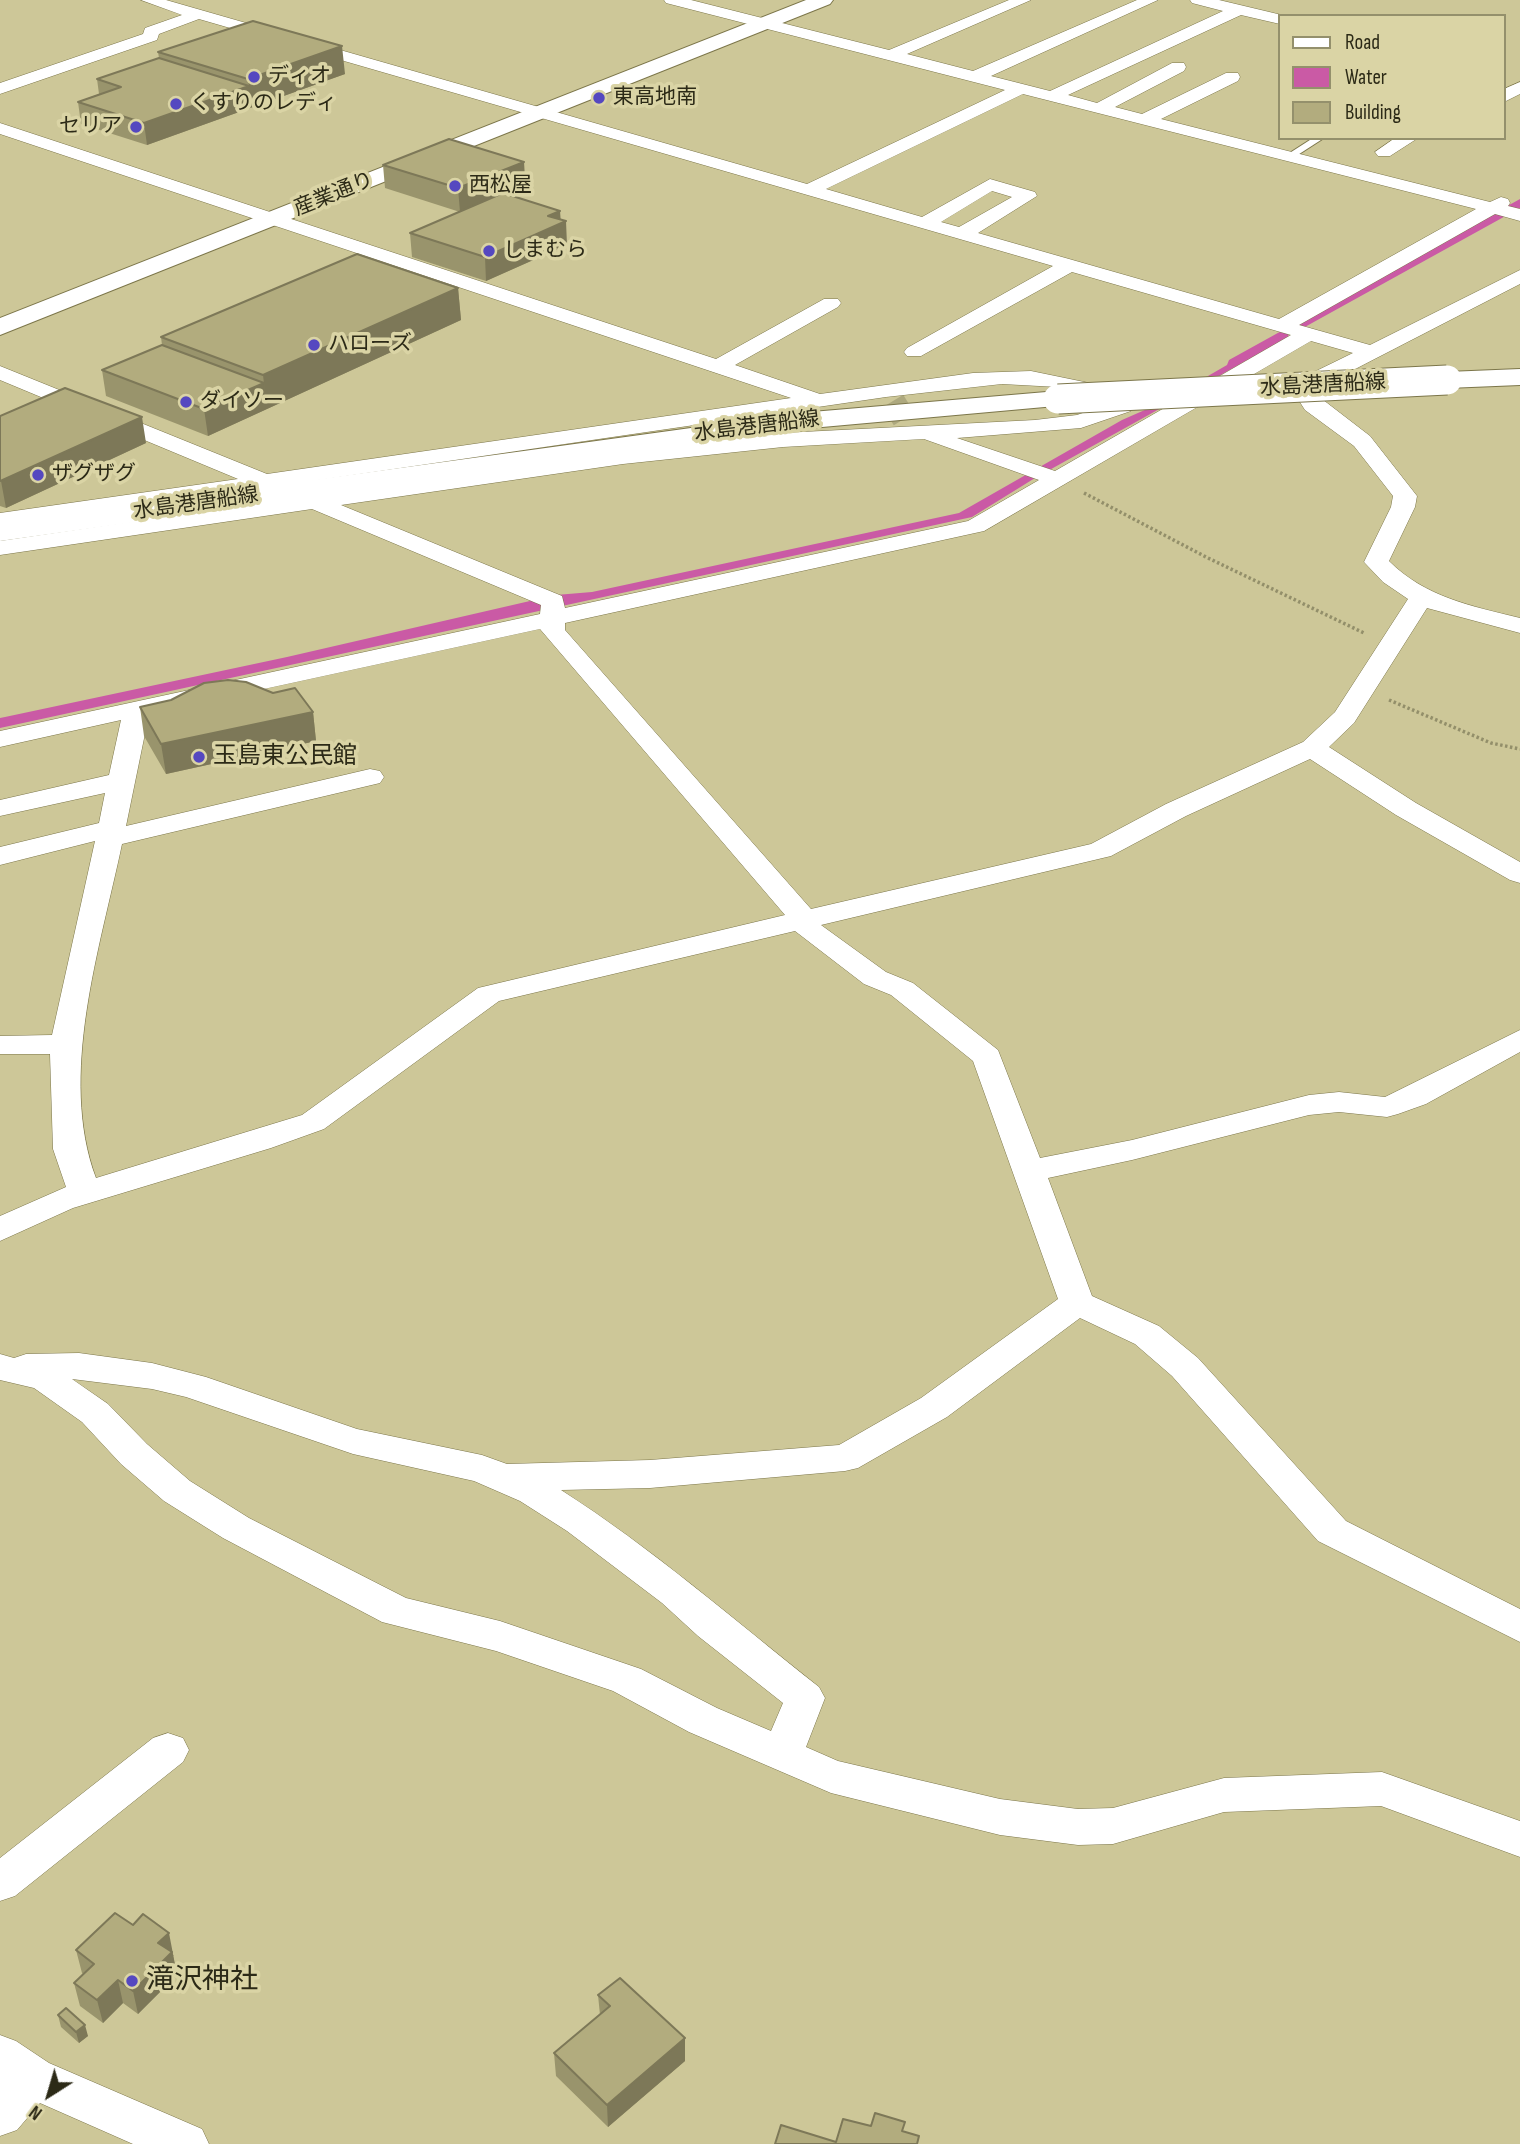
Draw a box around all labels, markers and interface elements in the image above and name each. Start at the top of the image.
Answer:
legend [1278,14,1506,140]
text: Road [1345,30,1380,55]
place label: ディオ [268,64,331,90]
text: Water [1345,65,1387,90]
marker: ディオ [246,69,262,85]
place label: 東高地南 [613,85,697,111]
marker: 東高地南 [591,90,607,106]
place label: くすりのレディ [190,91,337,117]
marker: くすりのレディ [168,96,184,112]
text: Building [1345,100,1401,125]
place label: セリア [59,114,122,140]
marker: セリア [128,119,144,135]
street label: 産業通り [290,168,378,222]
place label: 西松屋 [469,173,532,199]
marker: 西松屋 [447,178,463,194]
place label: しまむら [503,238,587,264]
marker: しまむら [481,243,497,259]
place label: ハローズ [328,332,412,358]
marker: ハローズ [306,337,322,353]
street label: 水島港唐船線 [1259,370,1387,402]
place label: ダイソー [200,389,284,415]
marker: ダイソー [178,394,194,410]
street label: 水島港唐船線 [693,407,821,447]
place label: ザグザグ [52,462,136,488]
marker: ザグザグ [30,467,46,483]
street label: 水島港唐船線 [132,483,260,525]
place label: 玉島東公民館 [213,743,357,771]
marker: 玉島東公民館 [191,749,207,765]
place label: 滝沢神社 [146,1964,258,1998]
marker: 滝沢神社 [124,1973,140,1989]
north arrow [14,2060,84,2130]
text: N [25,2100,47,2124]

